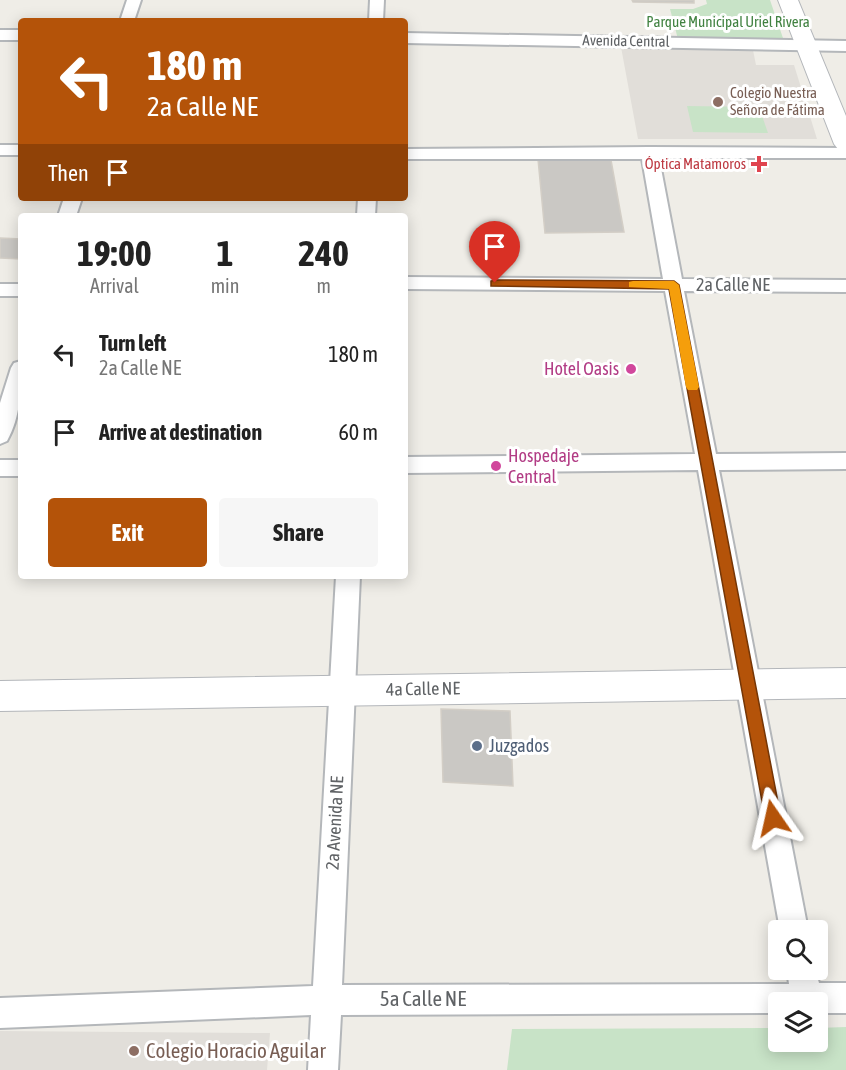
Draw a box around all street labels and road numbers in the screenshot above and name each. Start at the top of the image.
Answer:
street label: Avenida Central [582,31,670,50]
street label: 2a Calle NE [696,274,770,295]
street label: 4a Calle NE [386,677,461,700]
street label: 2a Avenida NE [322,775,347,870]
street label: 5a Calle NE [380,986,466,1010]

